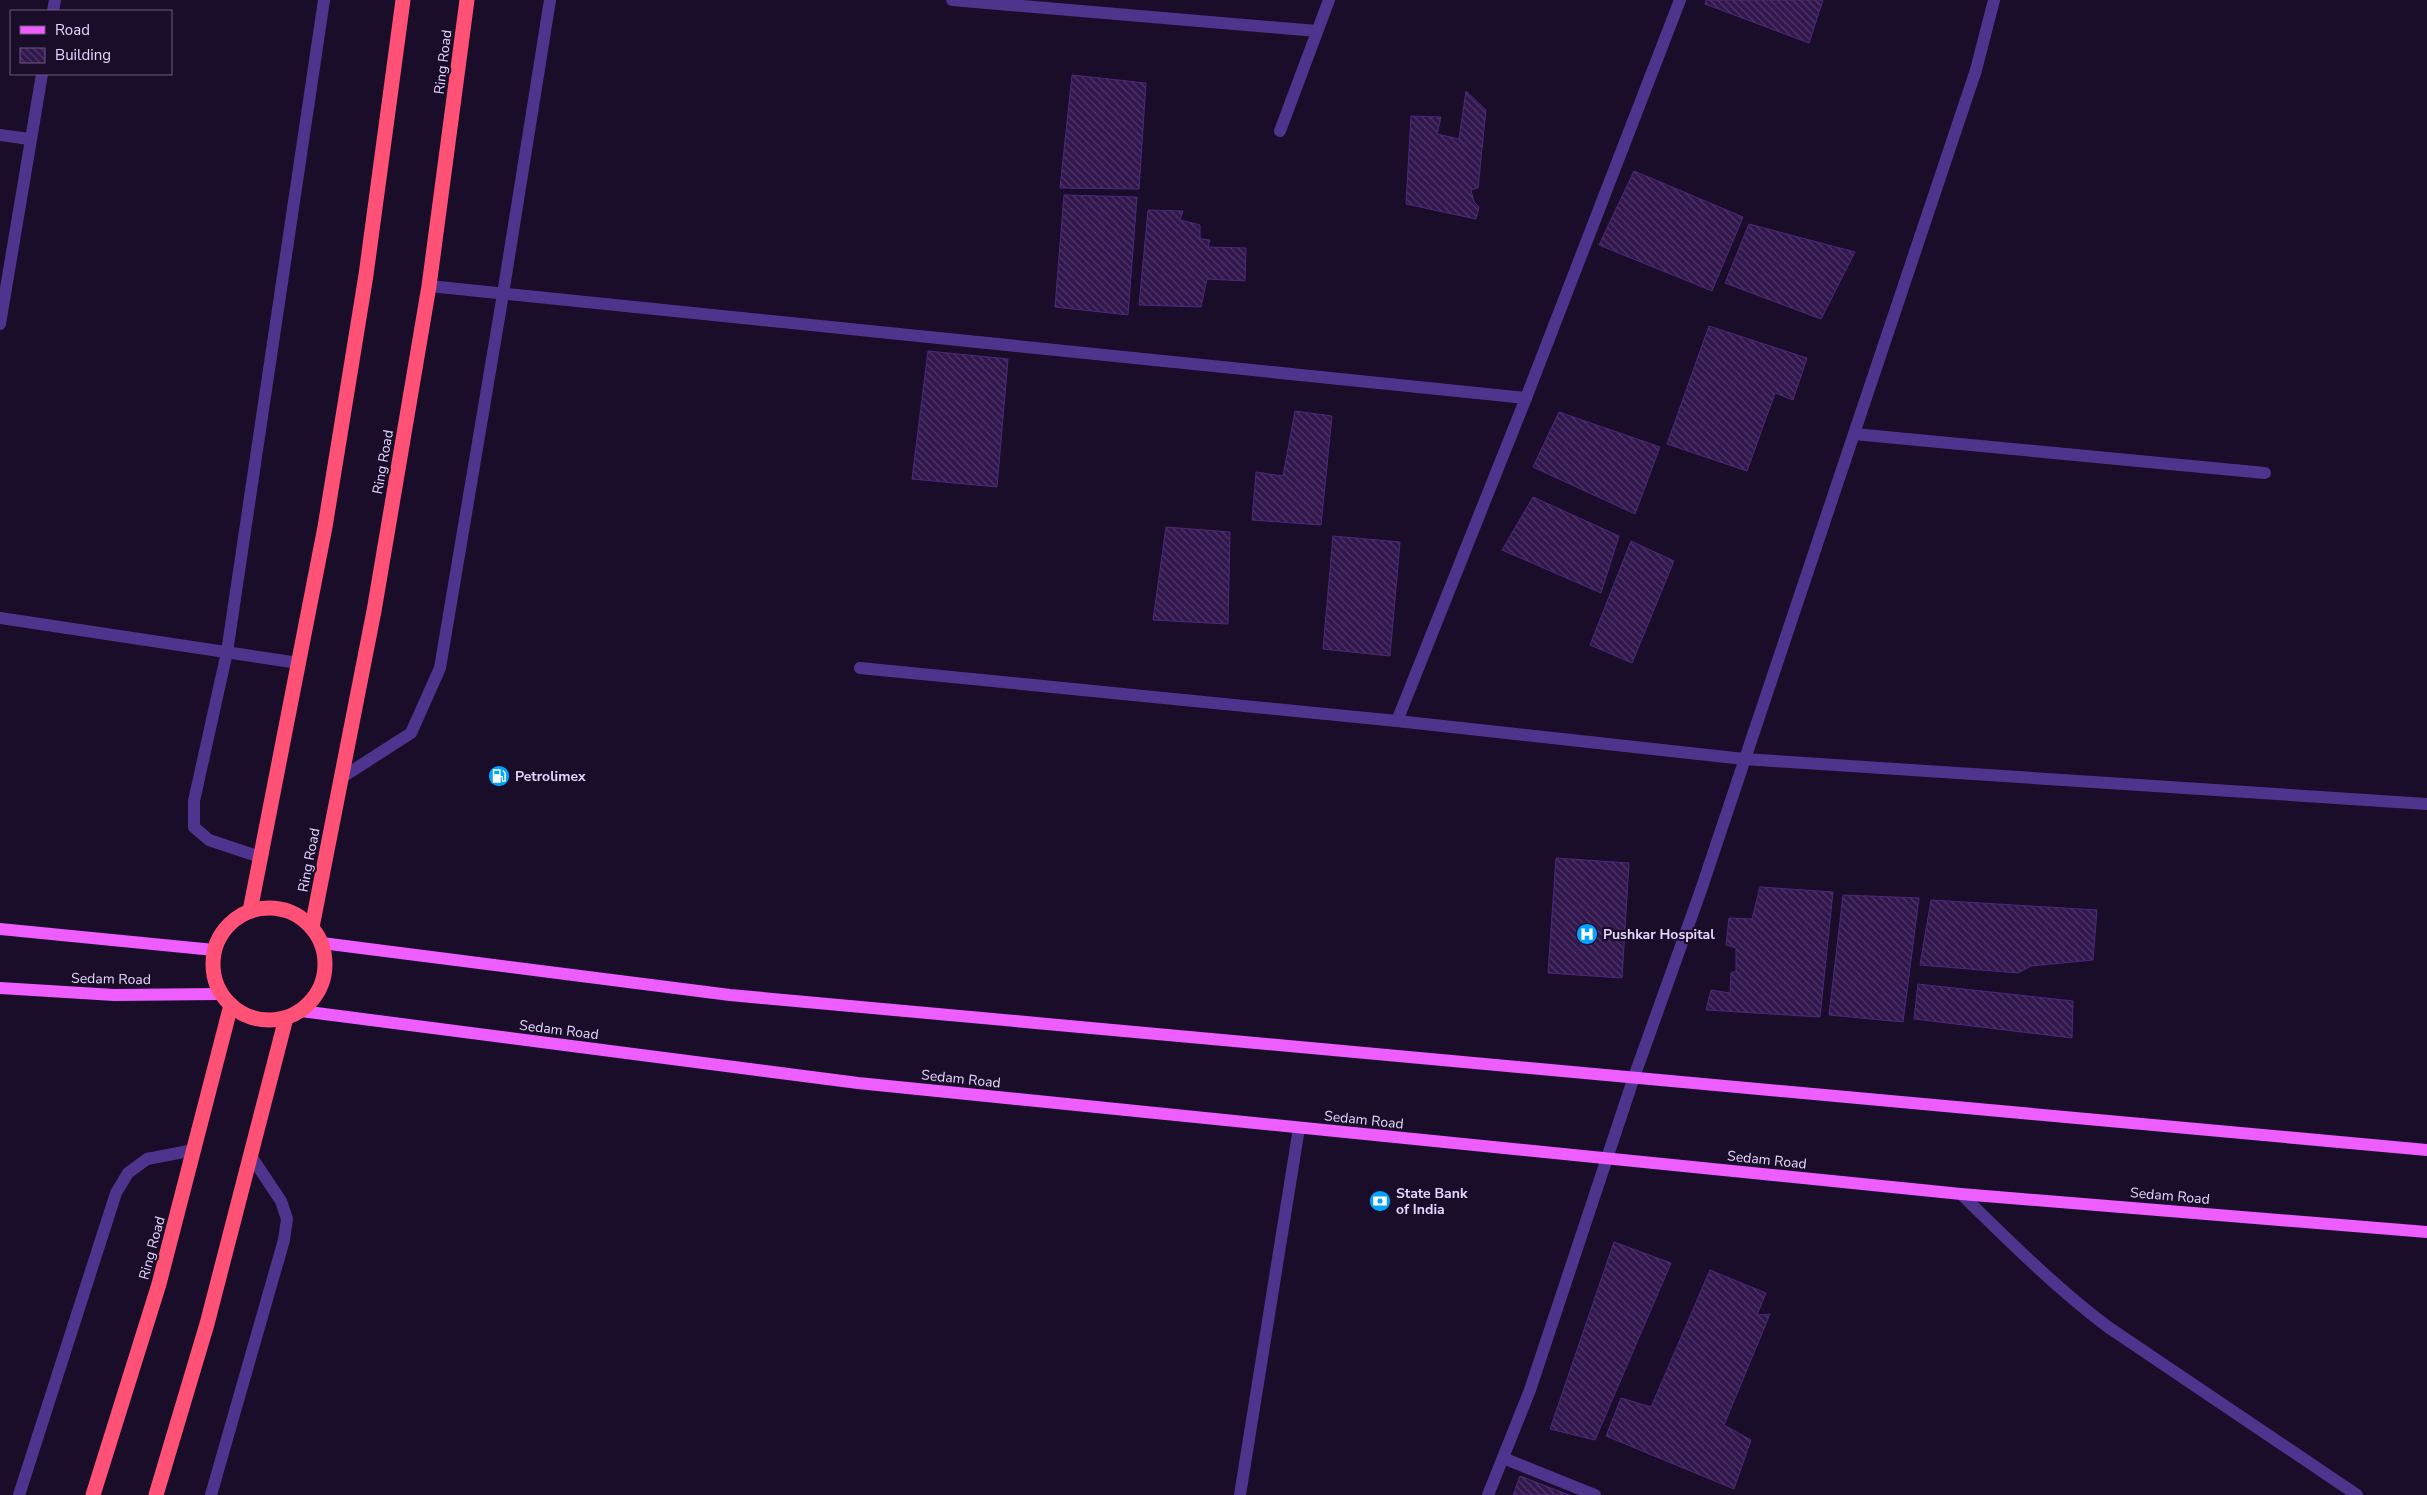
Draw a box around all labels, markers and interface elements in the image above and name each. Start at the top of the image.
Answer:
legend [10,10,172,75]
text: Road [55,20,90,40]
street label: Ring Road [430,29,456,95]
text: Building [55,45,111,65]
street label: Ring Road [368,428,398,496]
fuel station icon: Petrolimex [487,764,511,788]
place label: Petrolimex [515,767,586,786]
street label: Ring Road [293,826,325,894]
hospital icon: Pushkar Hospital [1575,922,1599,946]
place label: Pushkar Hospital [1603,925,1715,944]
street label: Sedam Road [71,969,151,989]
street label: Sedam Road [518,1016,600,1044]
street label: Sedam Road [920,1065,1002,1093]
street label: Sedam Road [1323,1106,1405,1134]
street label: Sedam Road [1726,1146,1808,1174]
street label: Sedam Road [2129,1183,2211,1209]
place label: State Bank of India [1396,1184,1468,1219]
bank icon: State Bank of India [1368,1189,1392,1213]
street label: Ring Road [134,1214,170,1282]

